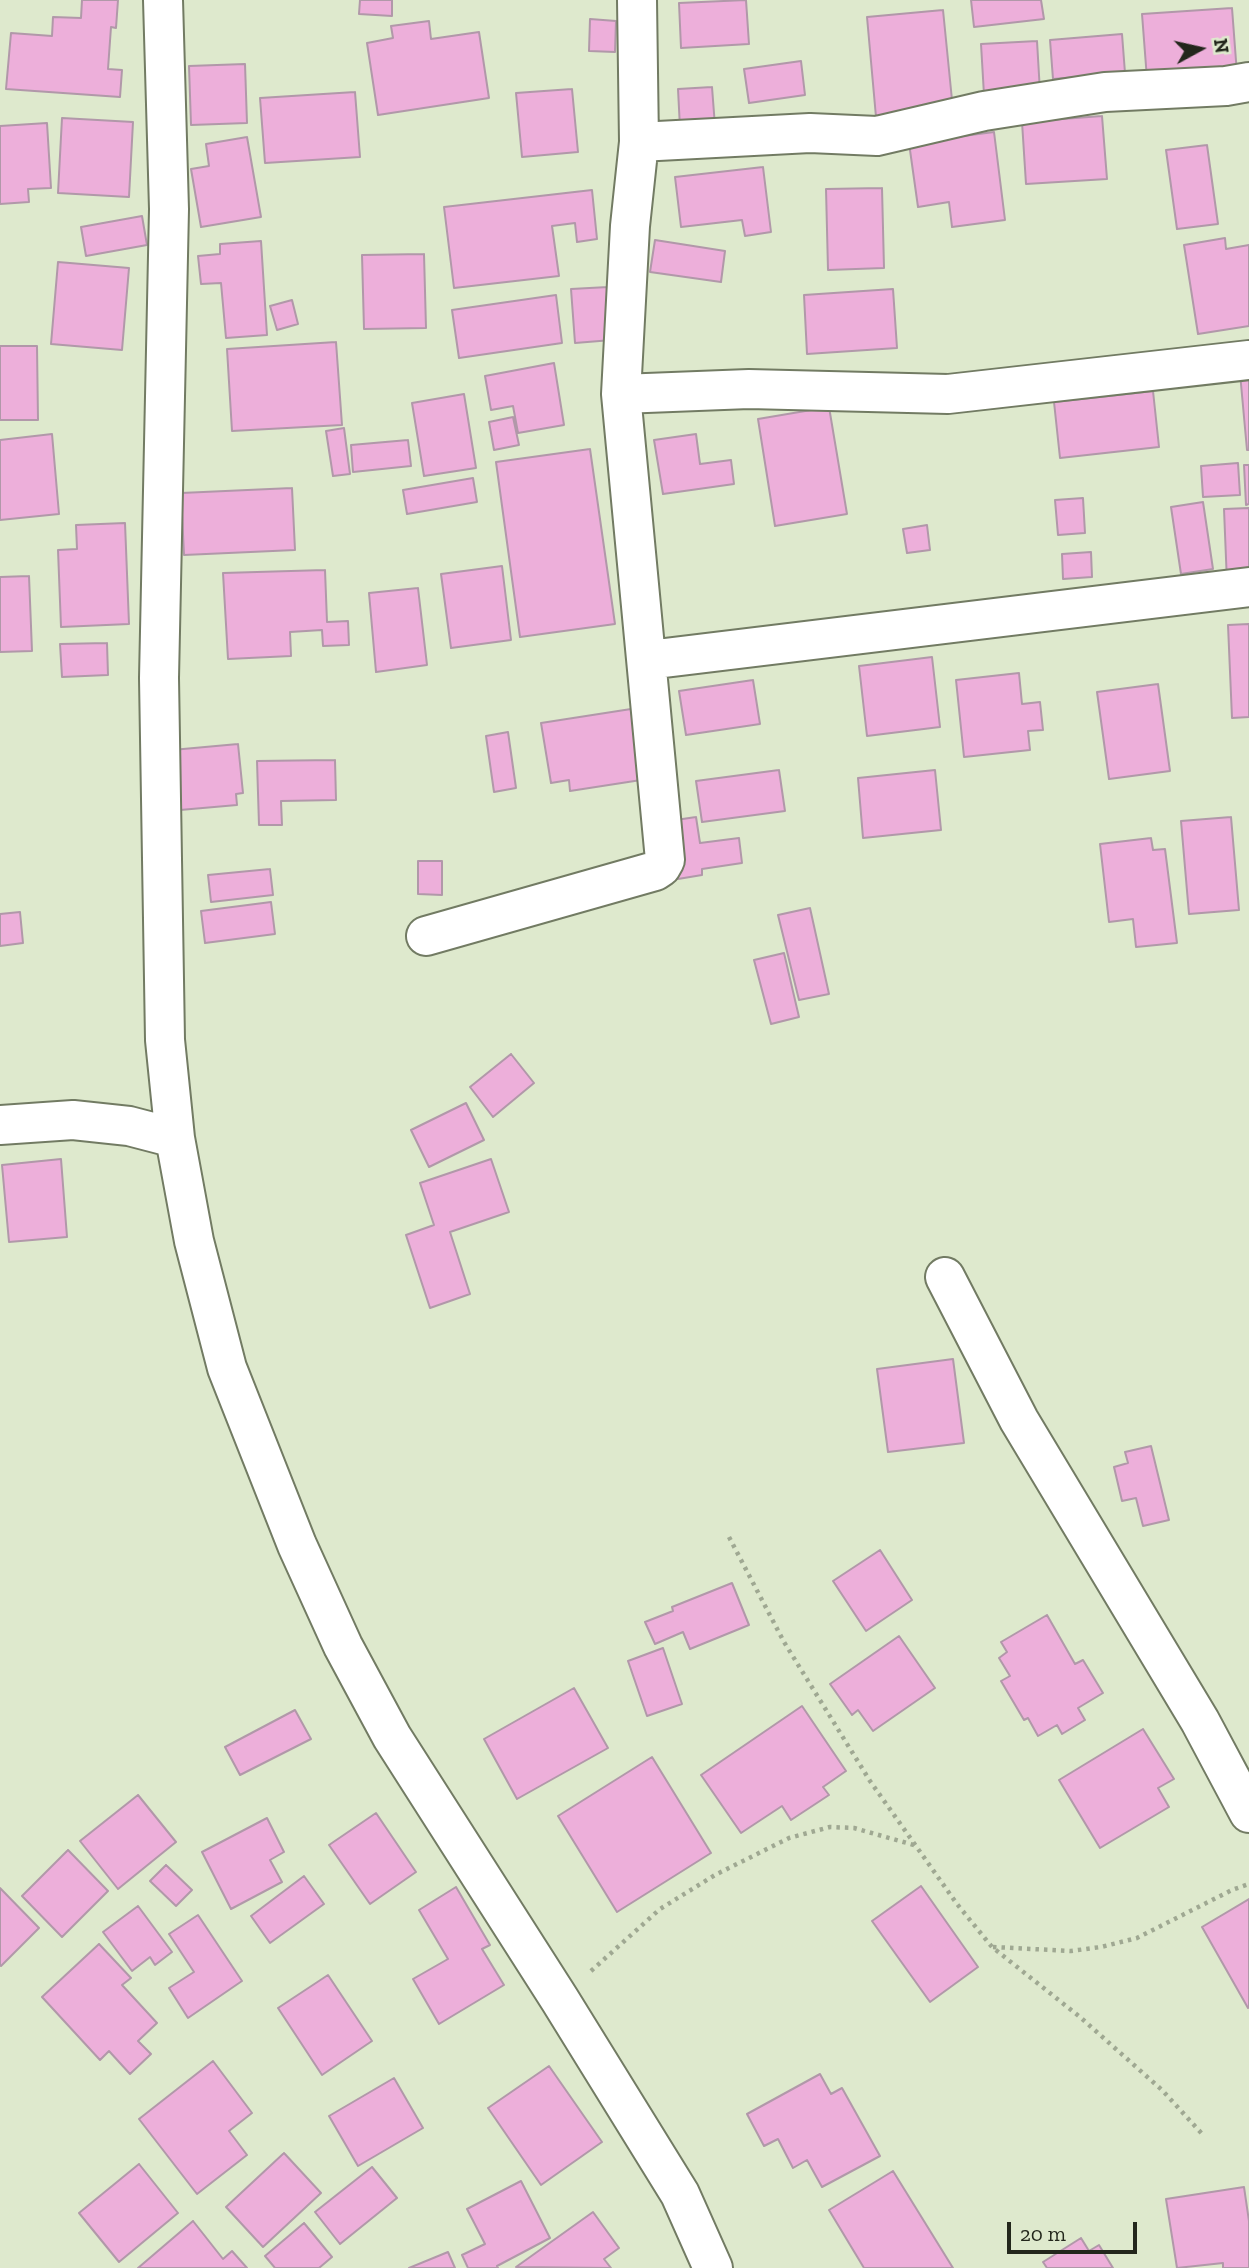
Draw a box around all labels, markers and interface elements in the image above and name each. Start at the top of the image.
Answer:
north arrow [1165,14,1235,84]
text: N [1209,37,1234,55]
scale bar [1011,2208,1140,2252]
text: 20 m [1020,2221,1066,2246]

